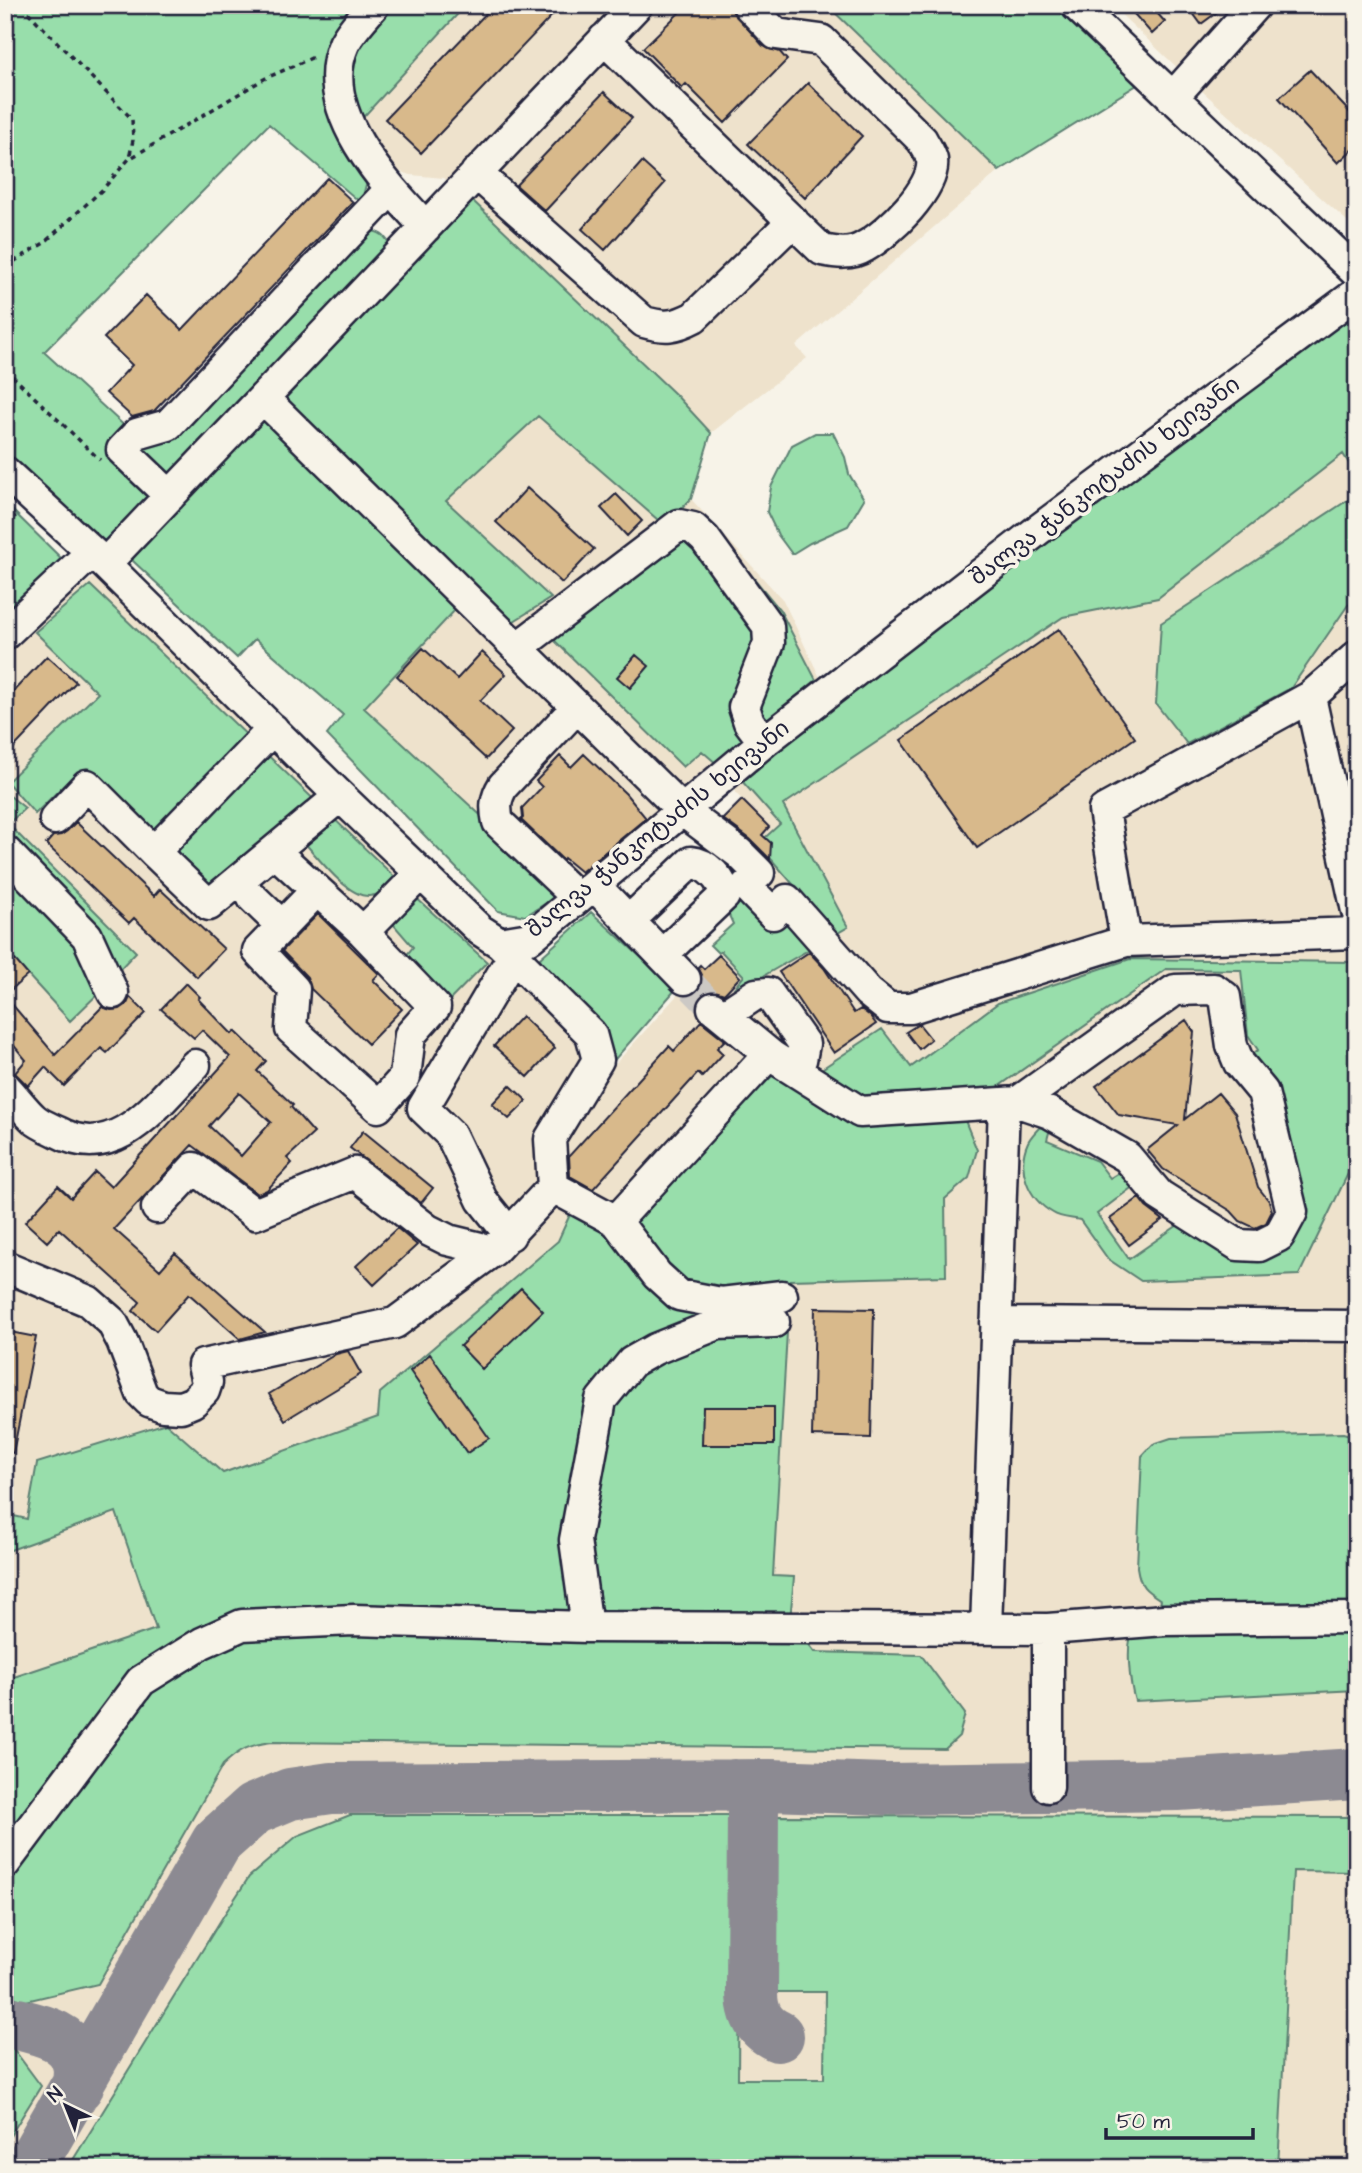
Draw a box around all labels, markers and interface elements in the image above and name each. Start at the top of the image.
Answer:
street label: შალვა ჭანკოტაძის ხეივანი [963,369,1247,593]
street label: შალვა ჭანკოტაძის ხეივანი [519,713,797,945]
north arrow [32,2072,102,2142]
text: N [42,2081,69,2109]
scale bar [1106,2096,1254,2140]
text: 50 m [1117,2107,1171,2136]

